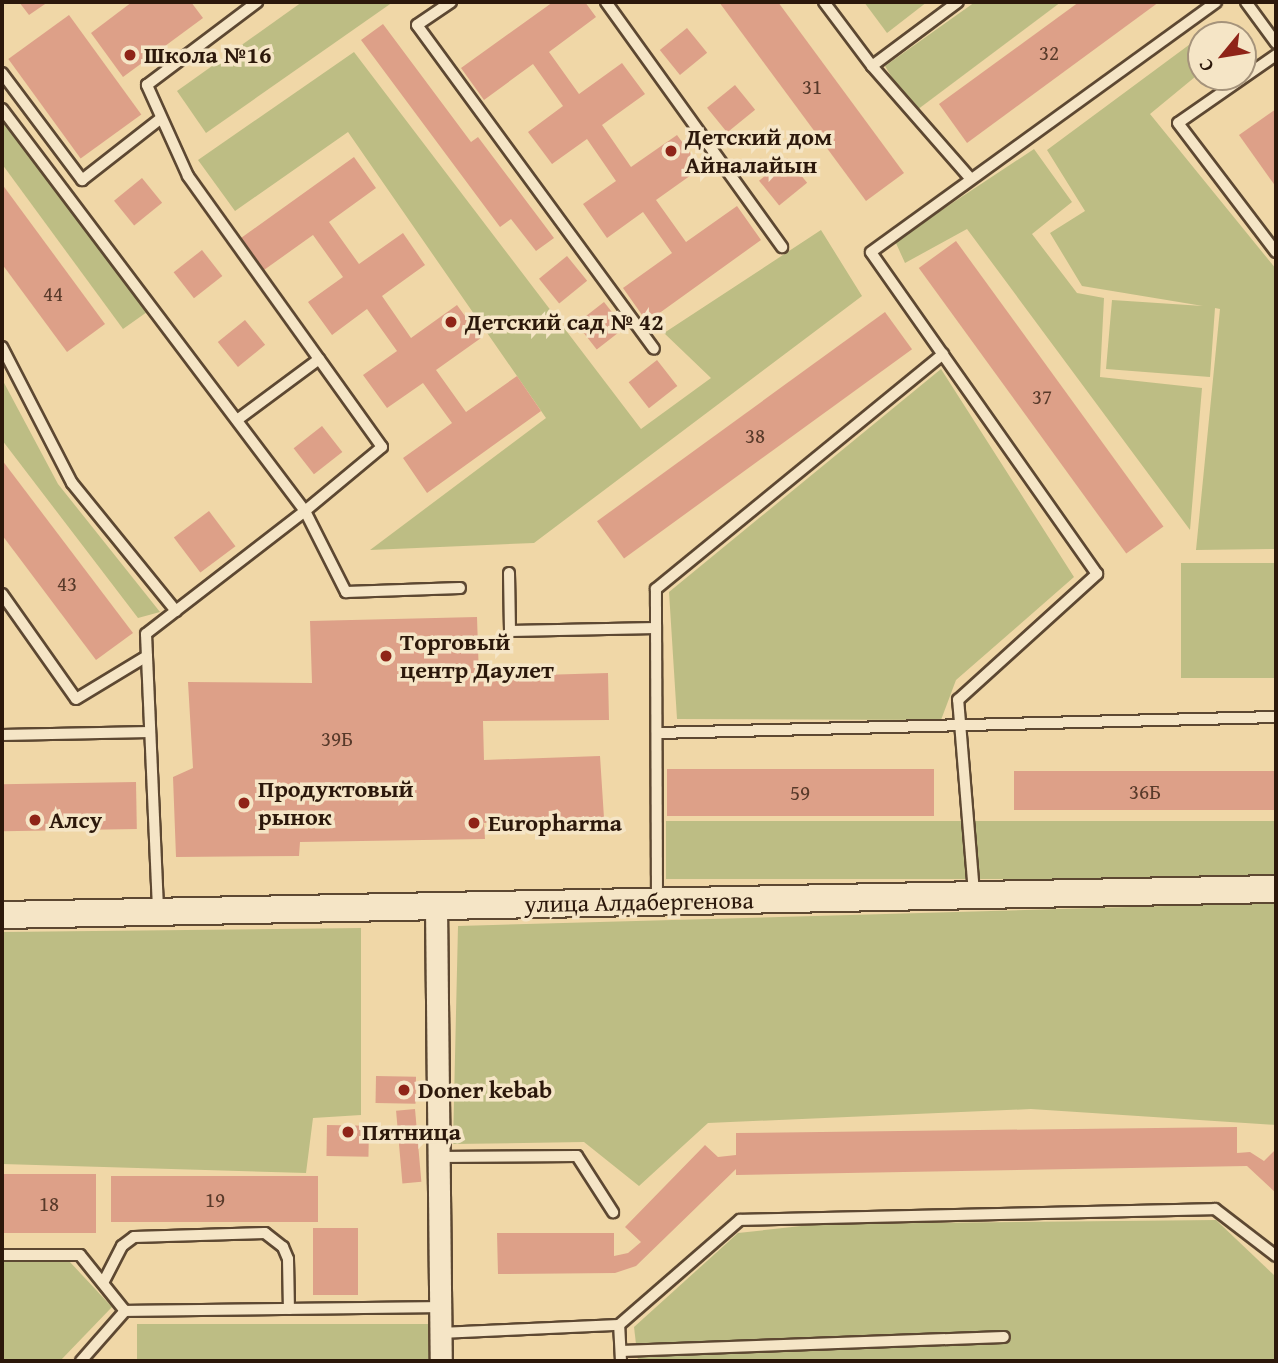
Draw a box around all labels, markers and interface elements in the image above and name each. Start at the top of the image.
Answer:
north arrow [1187,21,1257,91]
house number: 32 [1039,40,1059,66]
place label: Школа №16 [144,41,271,69]
marker: Школа №16 [122,47,138,63]
text: С [1191,54,1220,77]
house number: 31 [802,74,822,100]
place label: Детский дом Айналайын [685,123,832,179]
marker: Детский дом Айналайын [663,143,679,159]
house number: 44 [43,281,63,307]
place label: Детский сад № 42 [465,308,664,336]
marker: Детский сад № 42 [443,314,459,330]
house number: 37 [1032,384,1052,410]
house number: 38 [745,423,765,449]
house number: 43 [57,571,77,597]
place label: Торговый центр Даулет [400,628,554,684]
marker: Торговый центр Даулет [378,648,394,664]
house number: 39Б [321,726,353,752]
place label: Продуктовый рынок [258,775,414,831]
house number: 36Б [1129,779,1161,805]
house number: 59 [790,780,810,806]
marker: Продуктовый рынок [236,795,252,811]
place label: Алсу [49,806,102,834]
place label: Europharma [488,809,622,837]
marker: Алсу [27,812,43,828]
marker: Europharma [466,815,482,831]
street label: улица Алдабергенова [524,886,754,918]
place label: Doner kebab [418,1076,552,1104]
marker: Doner kebab [396,1082,412,1098]
place label: Пятница [362,1118,461,1146]
marker: Пятница [340,1124,356,1140]
house number: 19 [205,1187,225,1213]
house number: 18 [39,1191,59,1217]

